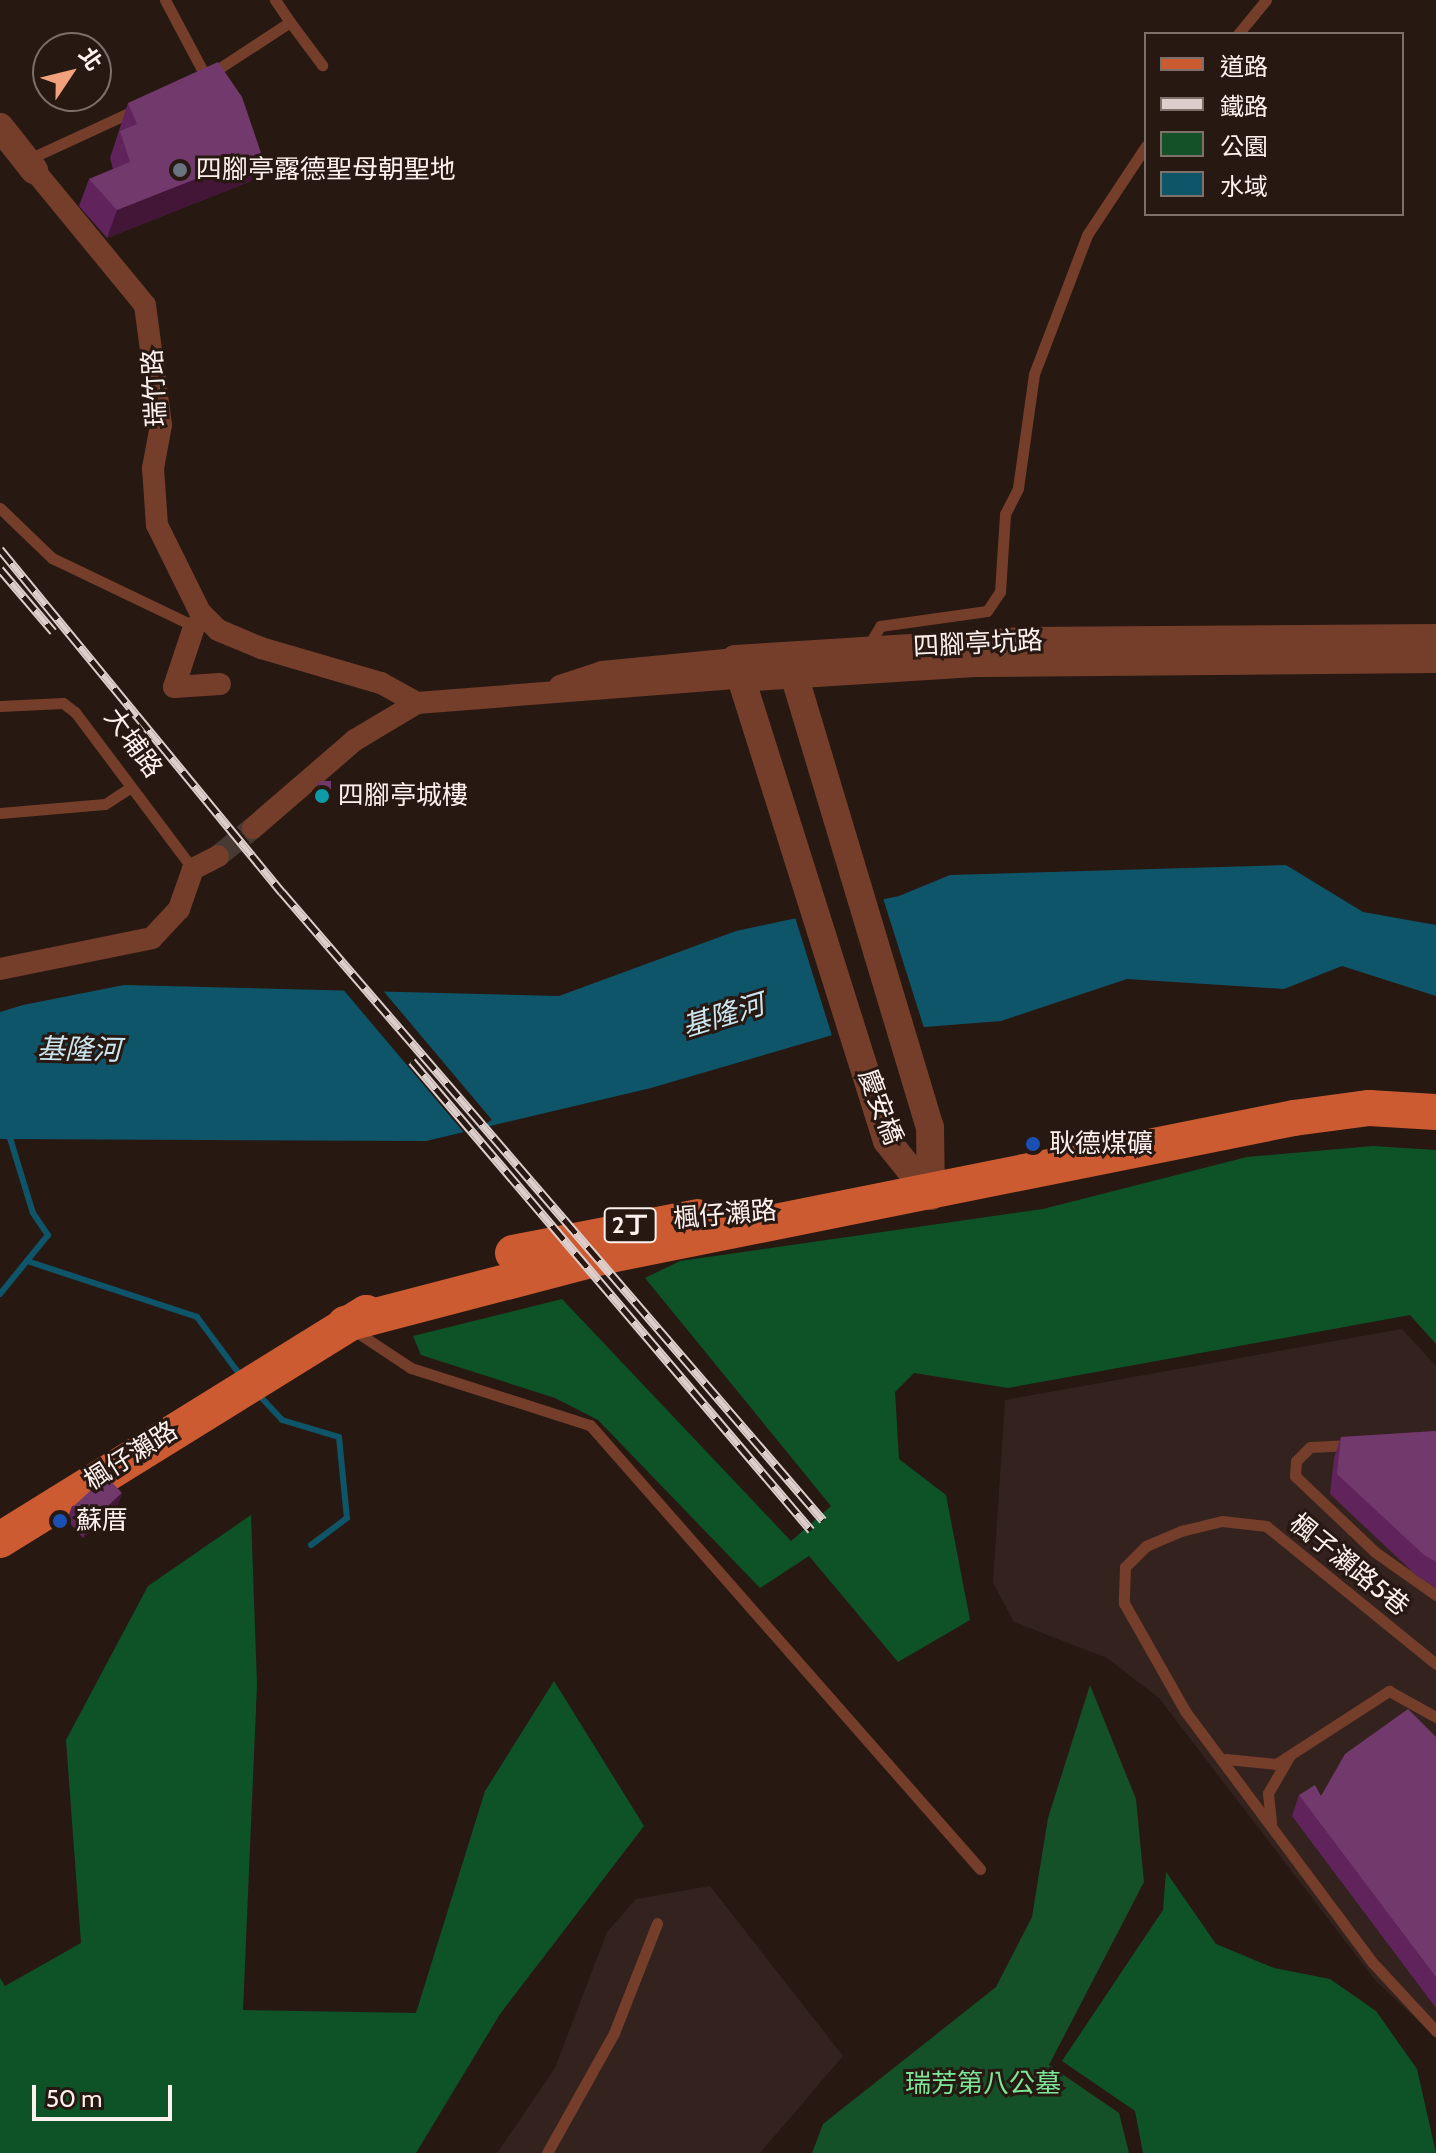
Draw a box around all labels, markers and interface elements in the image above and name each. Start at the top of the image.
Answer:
north arrow [32,32,112,112]
legend [1144,32,1404,216]
text: 北 [73,42,108,76]
text: 道路 [1220,52,1268,81]
text: 鐵路 [1220,92,1268,121]
text: 公園 [1220,132,1268,161]
place label: 四腳亭露德聖母朝聖地 [196,154,456,186]
marker: 四腳亭露德聖母朝聖地 [171,161,189,179]
text: 水域 [1220,172,1268,201]
street label: 瑞竹路 [137,348,173,428]
street label: 四腳亭坑路 [912,625,1044,663]
street label: 大埔路 [97,702,169,784]
place label: 四腳亭城樓 [338,780,468,812]
marker: 四腳亭城樓 [313,787,331,805]
water label: 基隆河 [678,987,768,1043]
water label: 基隆河 [37,1031,121,1067]
street label: 慶安橋 [851,1065,909,1149]
place label: 耿德煤礦 [1049,1128,1153,1160]
marker: 耿德煤礦 [1024,1135,1042,1153]
street label: 楓仔瀨路 [672,1195,778,1235]
road number: 2丁 [602,1205,658,1245]
street label: 楓仔瀨路 [79,1415,183,1497]
place label: 蘇厝 [76,1505,128,1537]
street label: 楓子瀨路5巷 [1283,1508,1415,1622]
marker: 蘇厝 [51,1512,69,1530]
park label: 瑞芳第八公墓 [905,2068,1061,2100]
scale bar [36,2069,176,2119]
text: 50 m [46,2084,102,2113]

